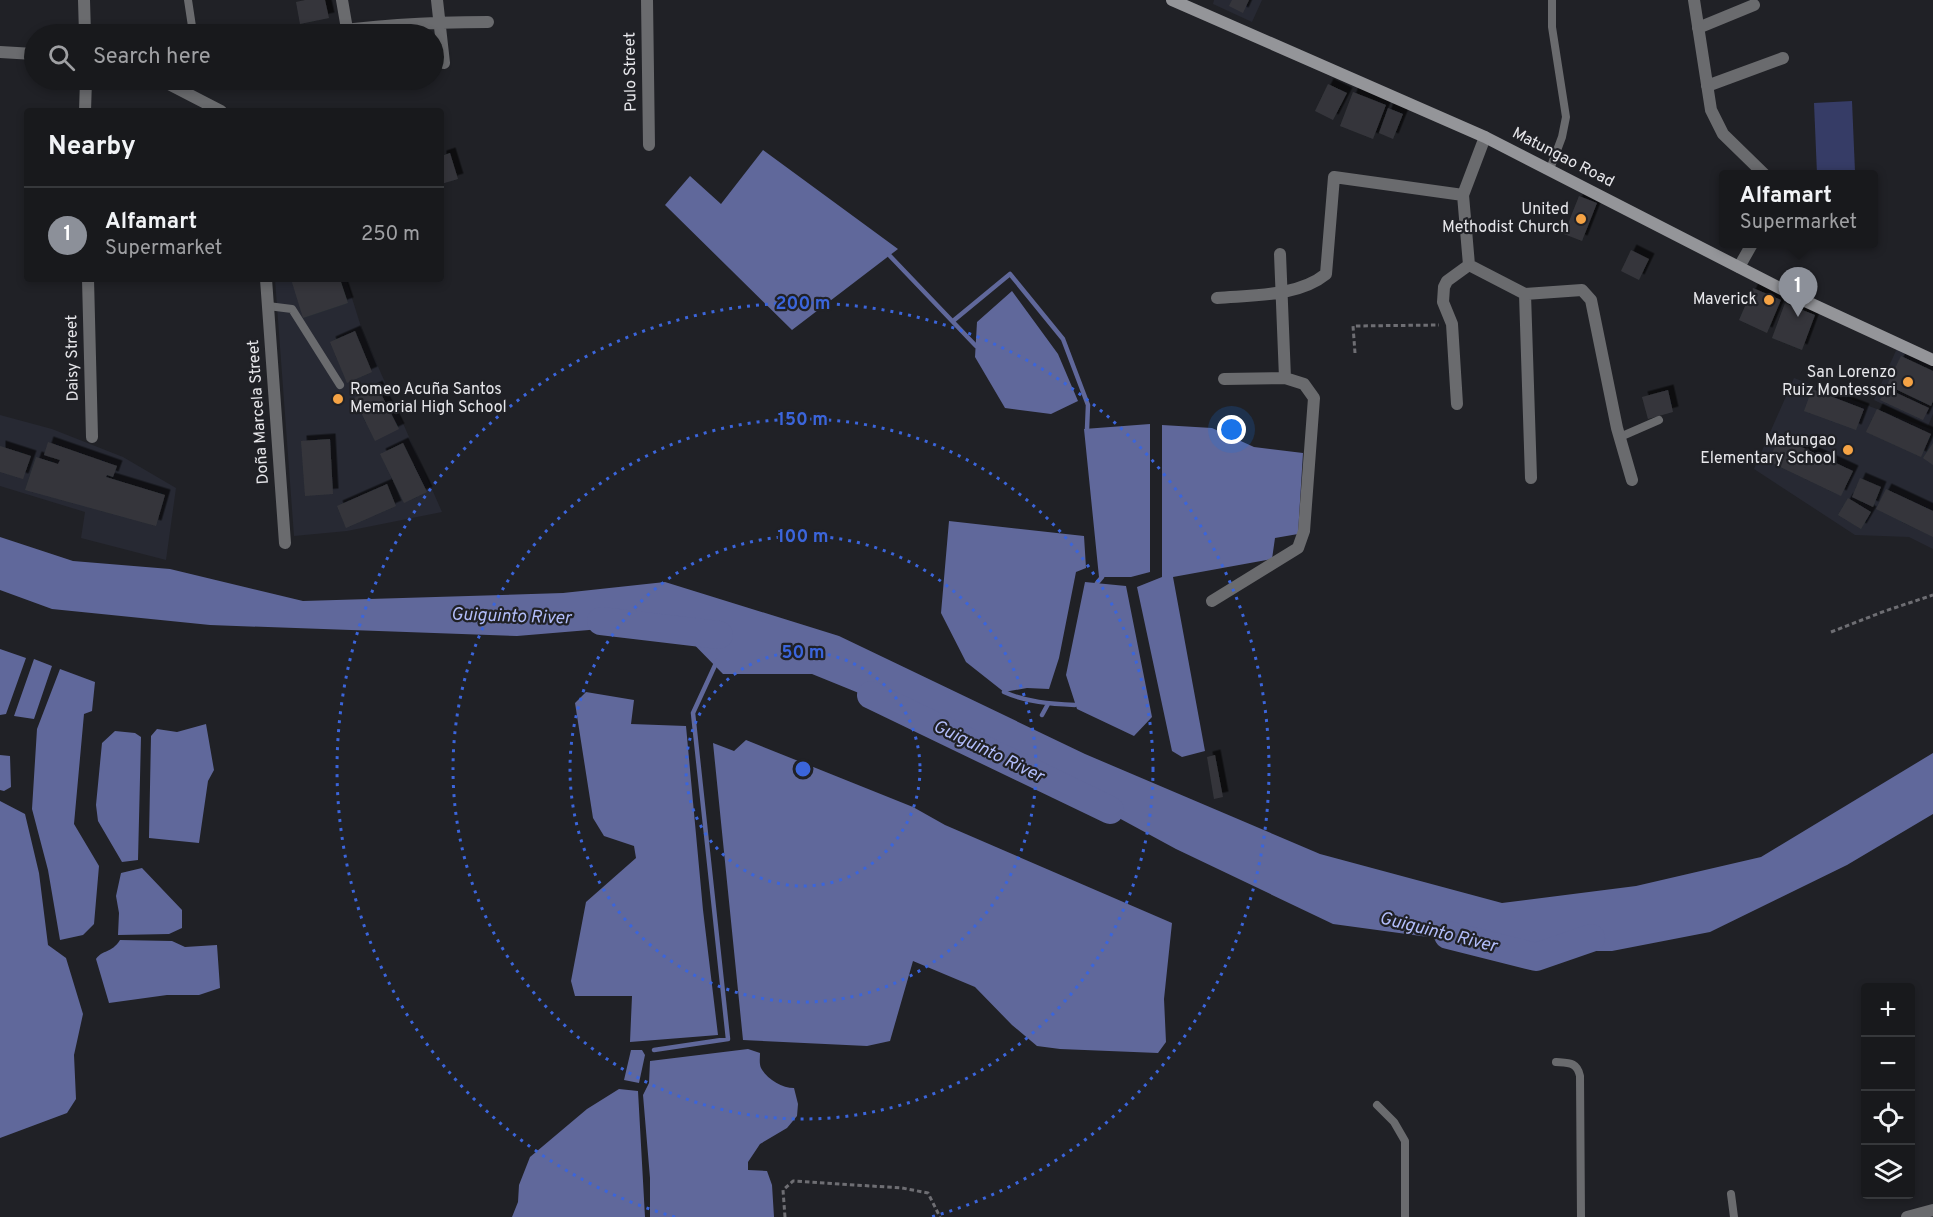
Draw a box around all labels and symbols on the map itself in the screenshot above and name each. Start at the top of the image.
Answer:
street label: Pulo Street [620,32,642,112]
street label: Matungao Road [1509,124,1617,192]
place label: United Methodist Church [1442,200,1569,238]
marker: United Methodist Church [1574,212,1588,226]
pin: 1 [1778,268,1818,317]
place label: Maverick [1693,290,1757,310]
text: 200 m [775,293,831,316]
marker: Maverick [1762,293,1776,307]
street label: Daisy Street [62,315,84,401]
street label: Doña Marcela Street [244,339,274,485]
place label: San Lorenzo Ruiz Montessori [1782,363,1896,401]
marker: San Lorenzo Ruiz Montessori [1901,375,1915,389]
place label: Romeo Acuña Santos Memorial High School [350,380,507,418]
marker: Romeo Acuña Santos Memorial High School [331,392,345,406]
text: 150 m [778,409,828,432]
your location [1217,415,1246,444]
place label: Matungao Elementary School [1700,431,1836,469]
marker: Matungao Elementary School [1841,443,1855,457]
text: 100 m [777,526,829,549]
water label: Guiguinto River [451,603,574,631]
text: 50 m [781,642,825,665]
water label: Guiguinto River [929,715,1049,790]
centre of rings [793,759,813,779]
water label: Guiguinto River [1377,907,1501,959]

